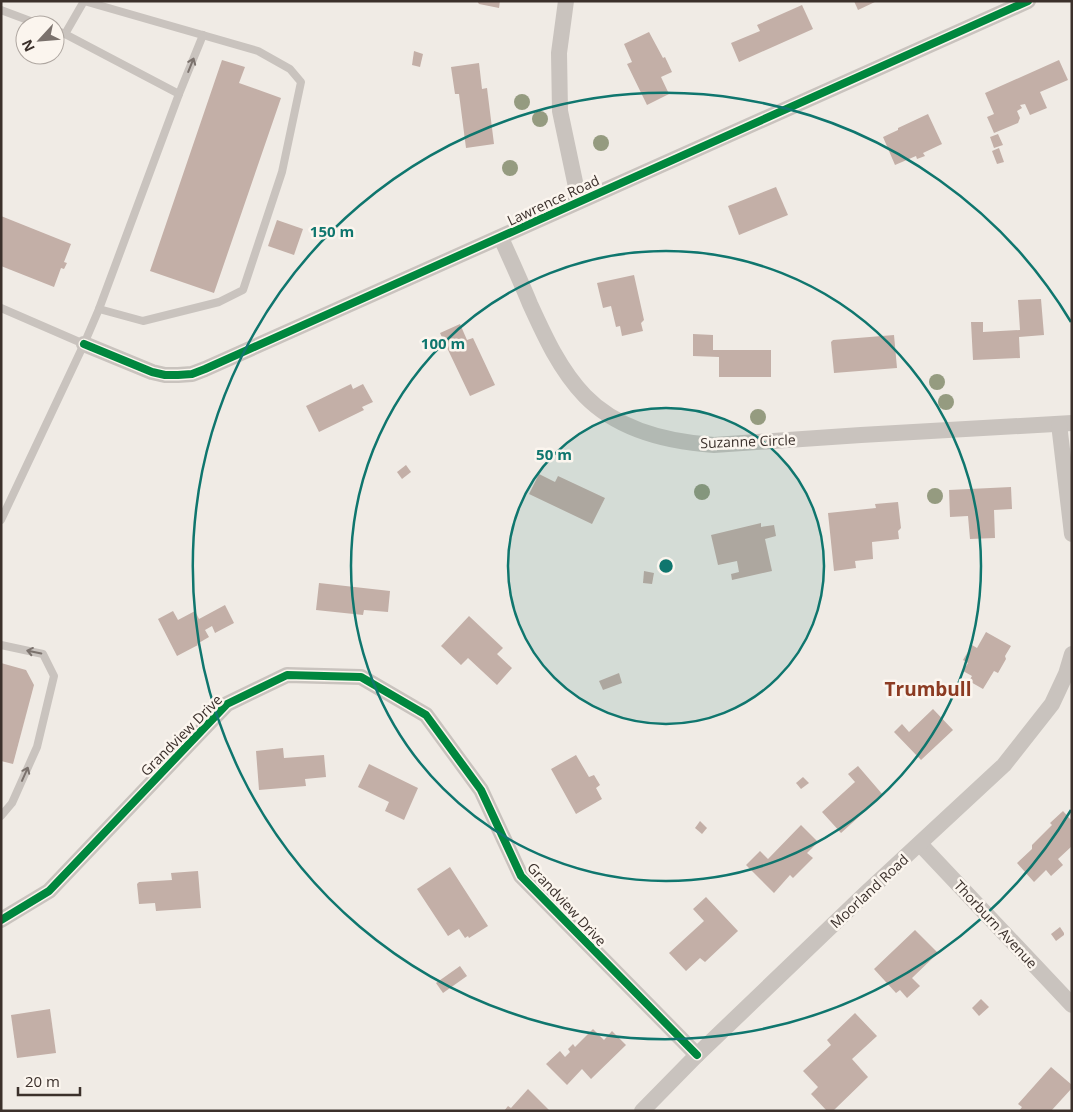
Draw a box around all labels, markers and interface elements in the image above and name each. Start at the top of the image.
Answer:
north arrow [15,15,65,65]
text: N [17,37,39,55]
one-way arrow [188,57,197,72]
street label: Lawrence Road [504,170,602,230]
text: 150 m [310,221,354,241]
text: 100 m [421,333,465,353]
street label: Suzanne Circle [700,430,796,452]
text: 50 m [536,444,572,464]
centre of rings [657,557,675,575]
one-way arrow [27,647,43,656]
district label: Trumbull [885,676,971,702]
street label: Grandview Drive [136,690,226,780]
one-way arrow [21,767,31,782]
street label: Moorland Road [826,850,912,932]
street label: Grandview Drive [523,858,611,950]
street label: Thorburn Avenue [950,876,1042,972]
scale bar [18,1064,80,1096]
text: 20 m [25,1071,60,1091]

